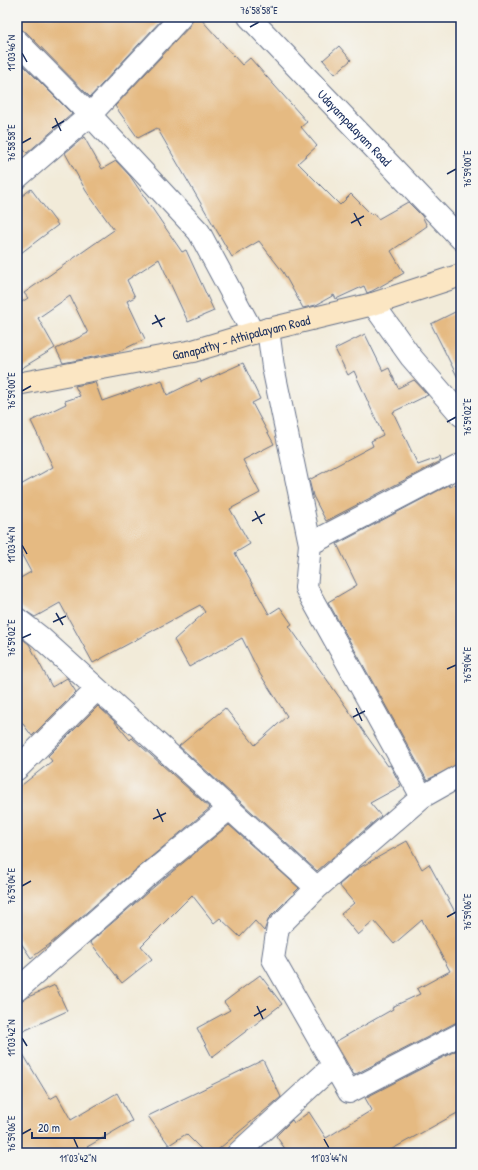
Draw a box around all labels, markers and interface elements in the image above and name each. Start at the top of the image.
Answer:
text: 76°58'58"E [240,4,278,17]
text: 11°03'46"N [5,35,18,71]
street label: Udayampalayam Road [314,85,396,170]
text: 76°58'58"E [5,124,18,162]
text: 76°59'00"E [461,150,474,188]
street label: Ganapathy - Athipalayam Road [171,311,312,364]
text: 76°59'00"E [5,372,18,410]
text: 76°59'02"E [461,398,474,436]
text: 11°03'44"N [5,527,18,563]
text: 76°59'02"E [5,619,18,657]
text: 76°59'04"E [461,646,474,683]
text: 76°59'04"E [5,867,18,904]
text: 76°59'06"E [461,893,474,930]
text: 11°03'42"N [5,1020,18,1056]
scale bar [32,1114,105,1140]
text: 76°59'06"E [5,1115,18,1152]
text: 20 m [38,1119,60,1136]
text: 11°03'42"N [60,1152,96,1165]
text: 11°03'44"N [311,1152,347,1165]

